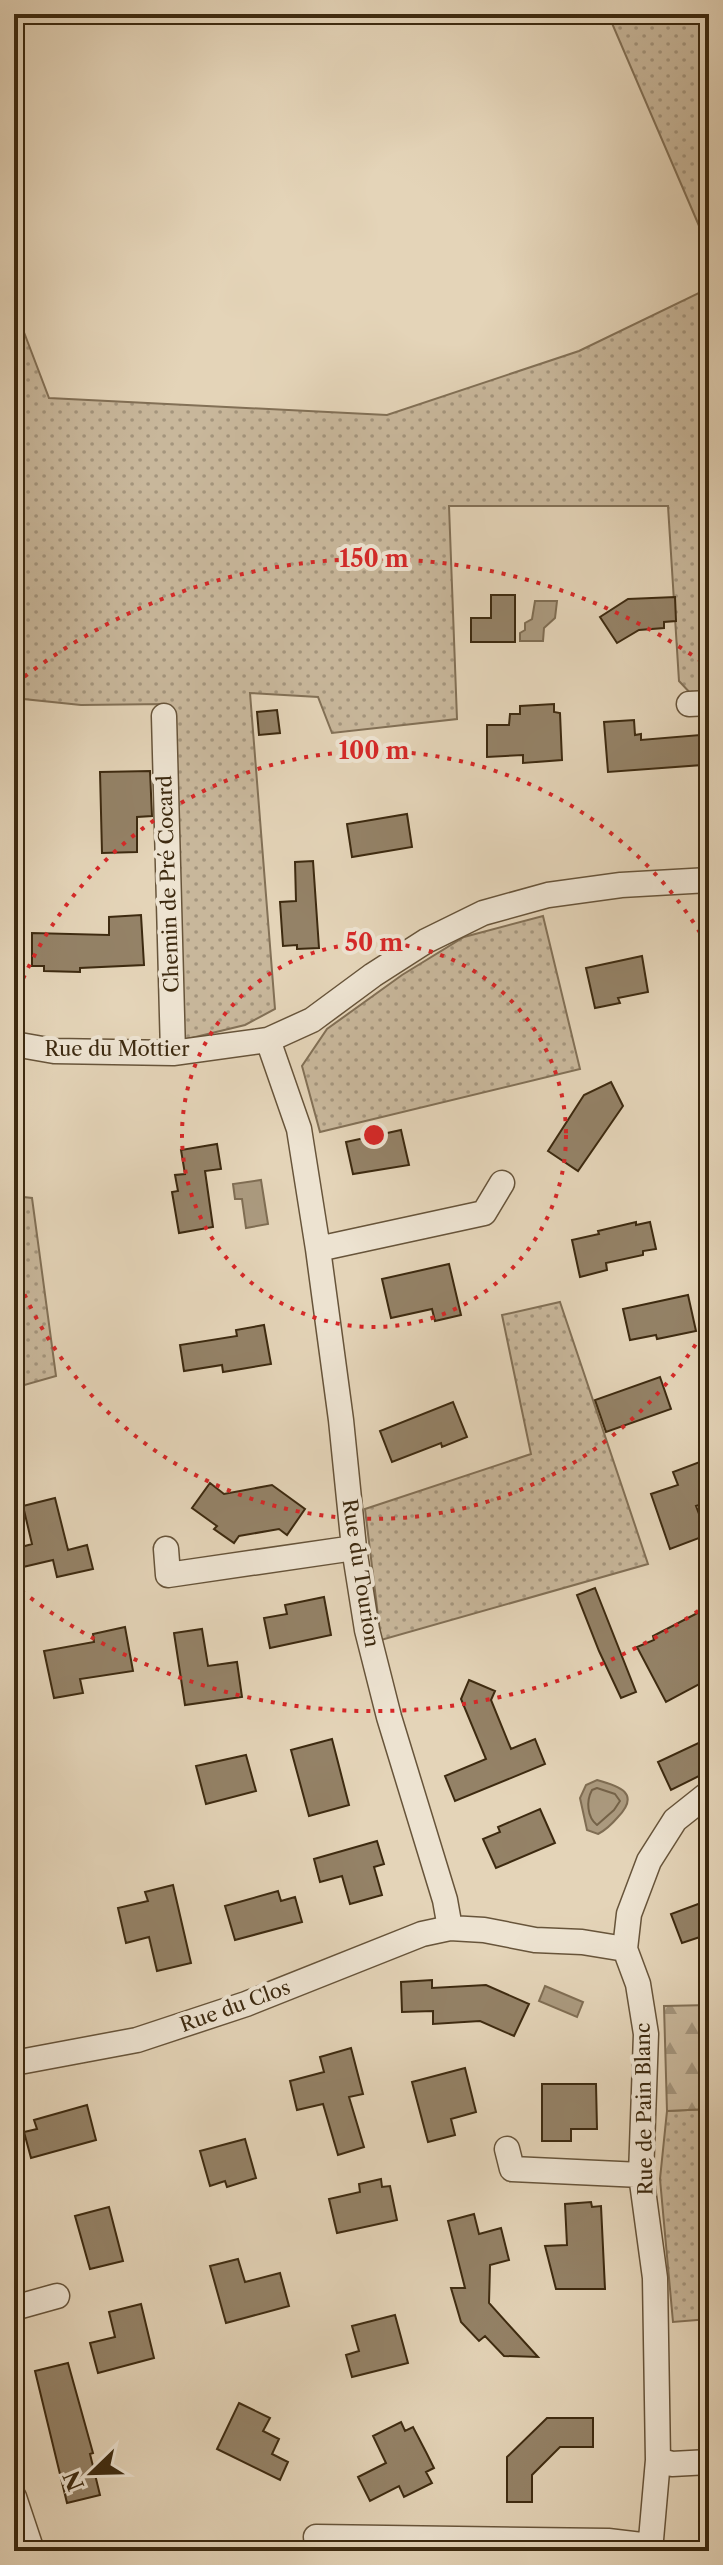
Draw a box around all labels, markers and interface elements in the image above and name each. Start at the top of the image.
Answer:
text: 150 m [339,544,409,573]
text: 100 m [338,736,410,765]
street label: Chemin de Pré Cocard [152,775,184,993]
text: 50 m [345,928,403,957]
street label: Rue du Mottier [44,1037,190,1061]
centre of rings [360,1121,388,1149]
street label: Rue du Tourion [337,1497,385,1649]
street label: Rue du Clos [177,1975,293,2037]
street label: Rue de Pain Blanc [630,2022,658,2196]
north arrow [52,2433,132,2513]
text: N [58,2467,90,2495]

